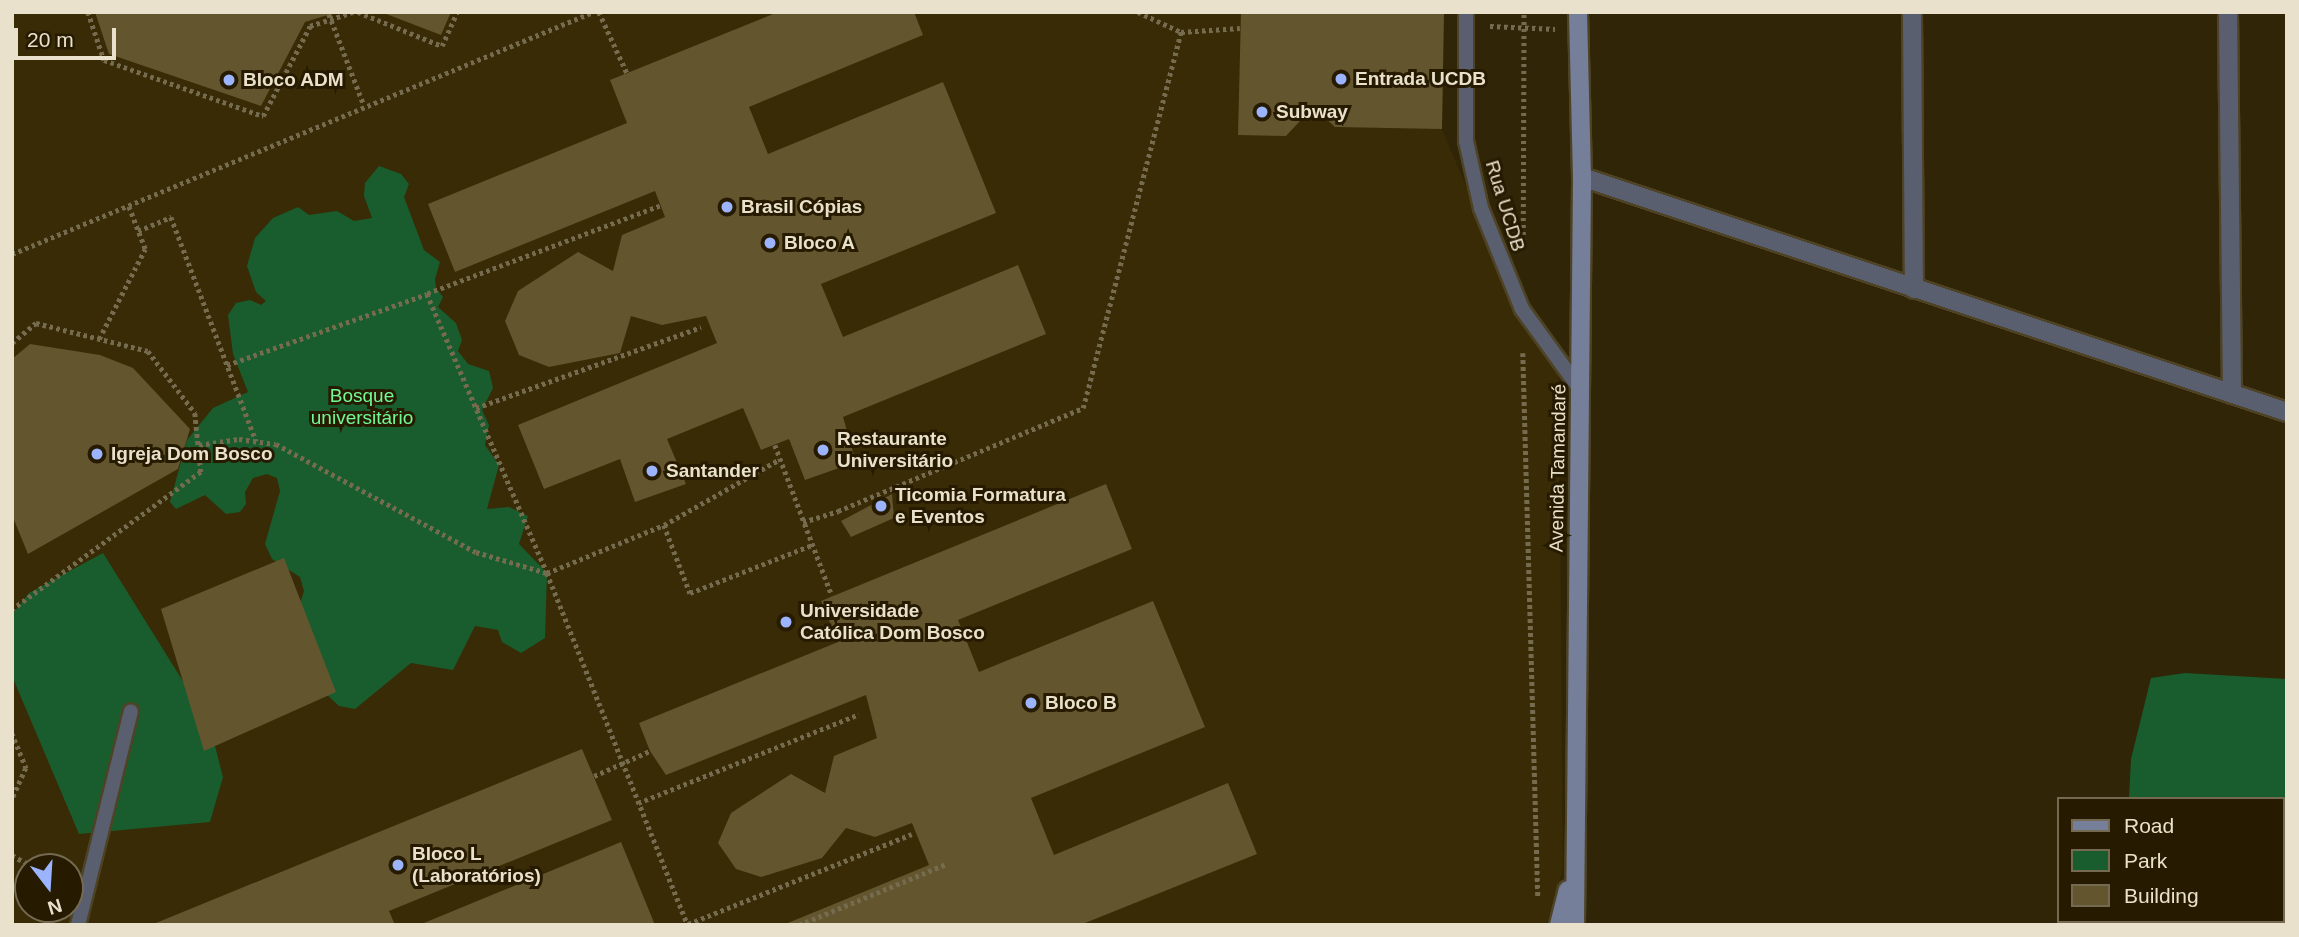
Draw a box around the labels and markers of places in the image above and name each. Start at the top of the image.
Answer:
place label: Entrada UCDB [1355,68,1486,90]
place label: Bloco ADM [243,69,344,91]
marker: Entrada UCDB [1333,71,1349,87]
marker: Bloco ADM [221,72,237,88]
place label: Subway [1276,101,1348,123]
marker: Subway [1254,104,1270,120]
place label: Brasil Cópias [741,196,862,218]
marker: Brasil Cópias [719,199,735,215]
place label: Bloco A [784,232,856,254]
marker: Bloco A [762,235,778,251]
place label: Restaurante Universitário [837,428,953,472]
marker: Restaurante Universitário [815,442,831,458]
place label: Igreja Dom Bosco [111,443,273,465]
marker: Igreja Dom Bosco [89,446,105,462]
place label: Santander [666,460,759,482]
marker: Santander [644,463,660,479]
place label: Ticomia Formatura e Eventos [895,484,1066,528]
marker: Ticomia Formatura e Eventos [873,498,889,514]
place label: Universidade Católica Dom Bosco [800,600,985,644]
marker: Universidade Católica Dom Bosco [778,614,794,630]
place label: Bloco B [1045,692,1117,714]
marker: Bloco B [1023,695,1039,711]
place label: Bloco L (Laboratórios) [412,843,541,887]
marker: Bloco L (Laboratórios) [390,857,406,873]

